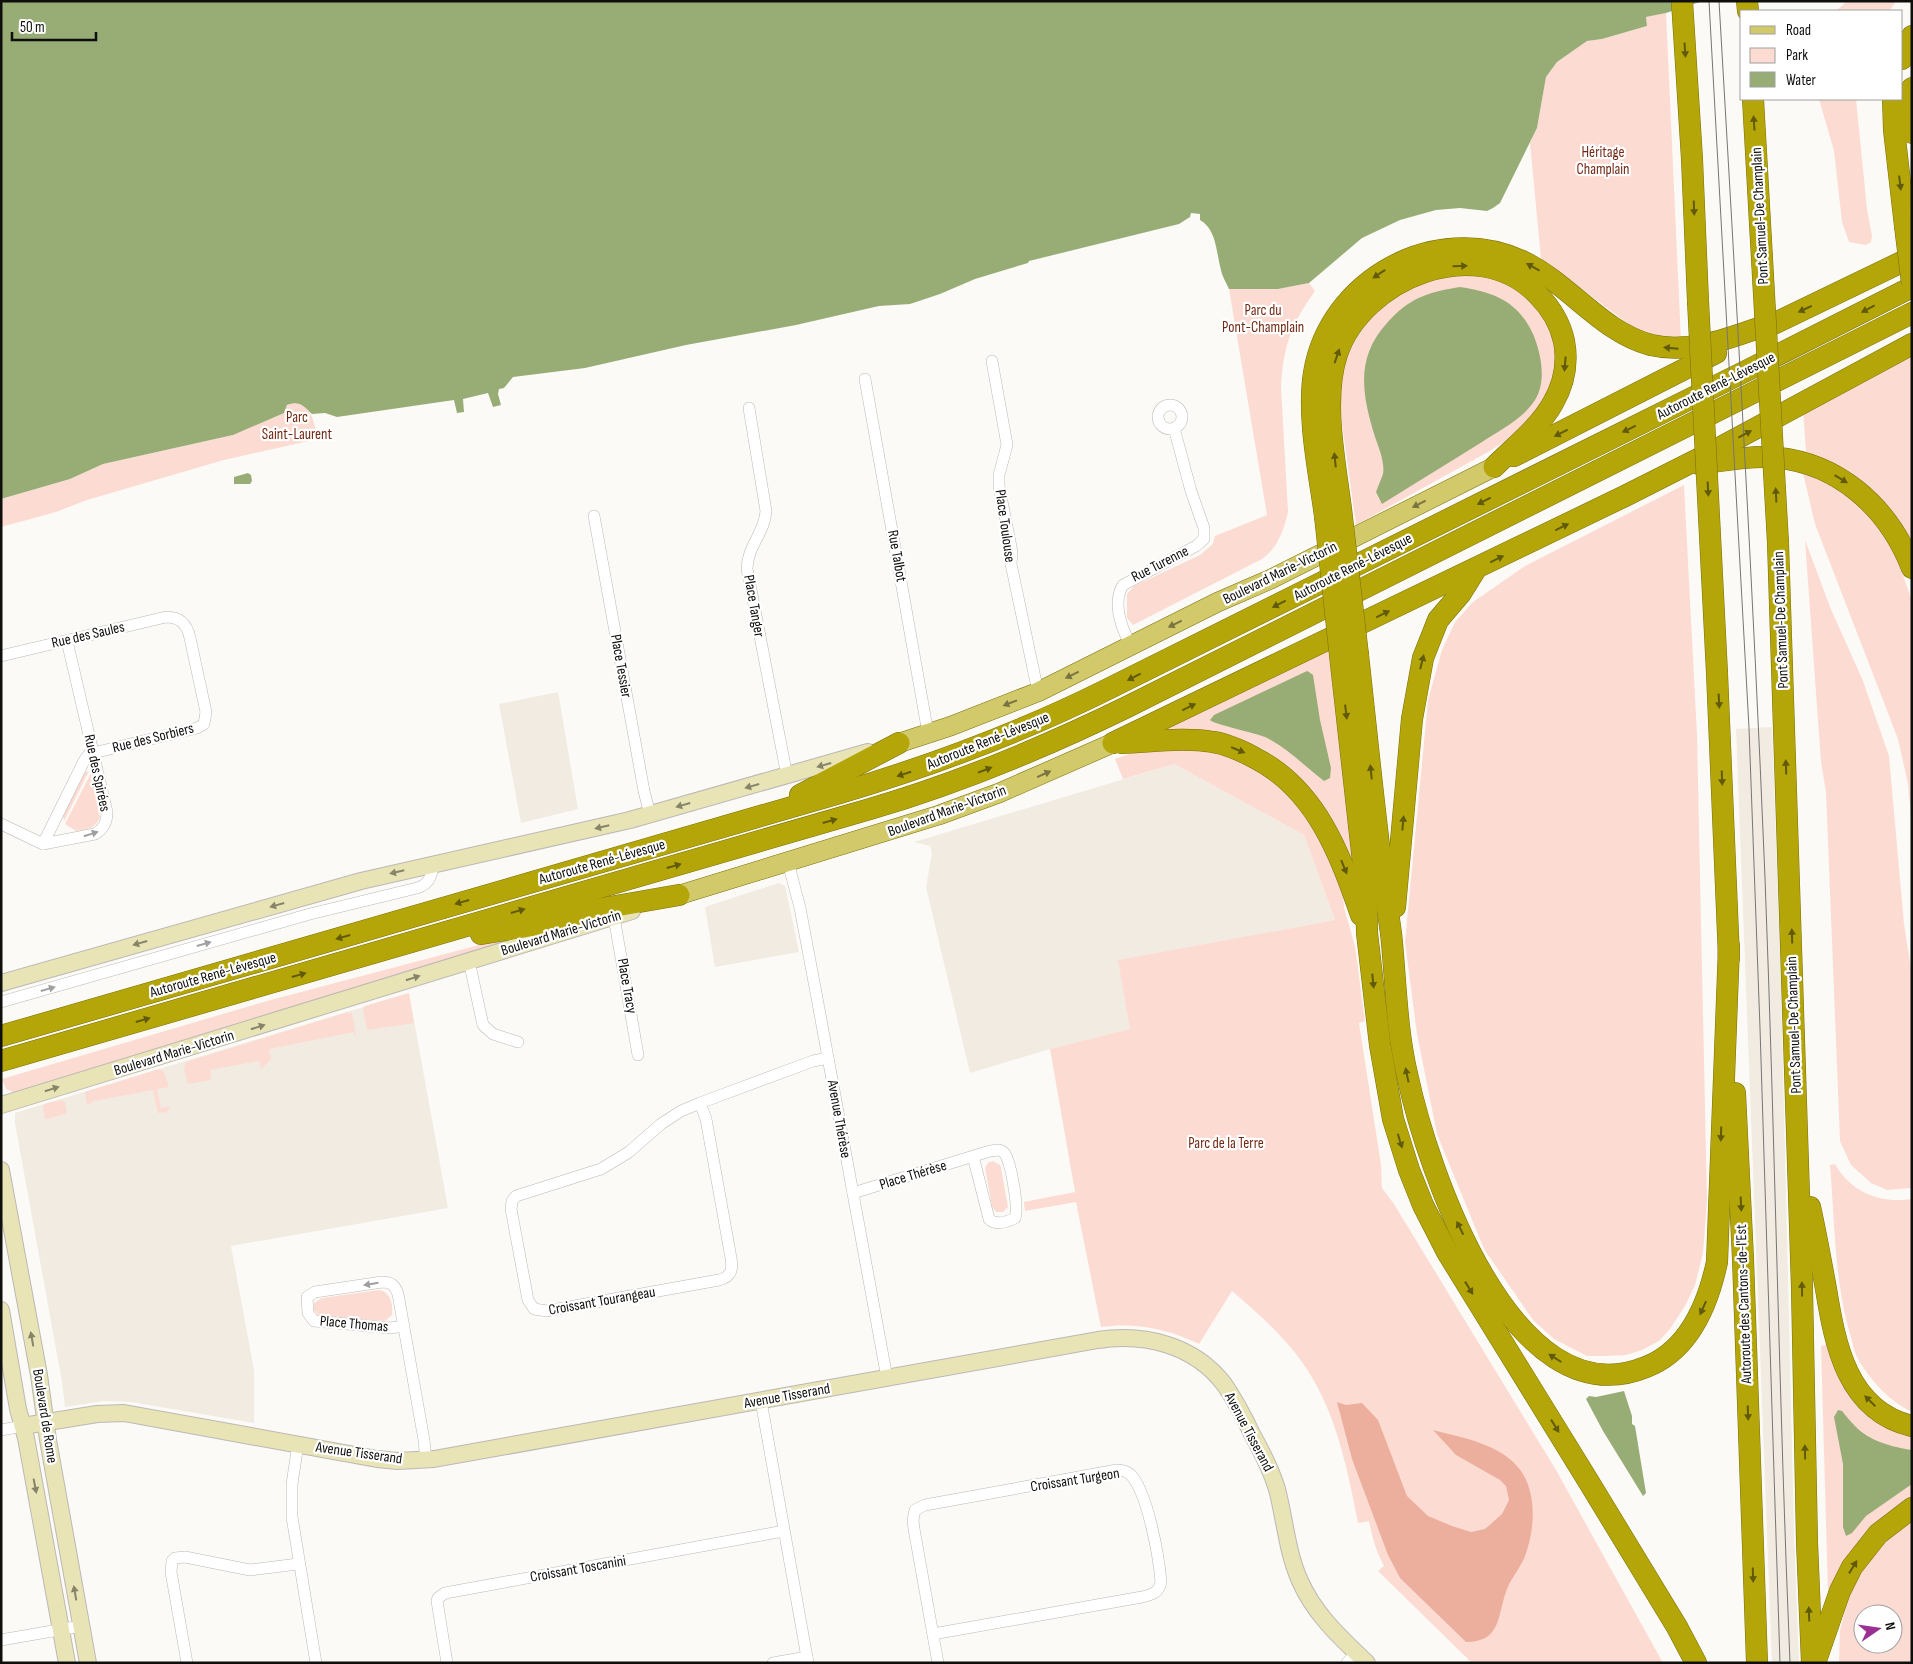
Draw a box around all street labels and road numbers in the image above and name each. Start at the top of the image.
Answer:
street label: Pont Samuel-De Champlain [1747,147,1773,285]
street label: Autoroute René-Lévesque [1653,348,1778,425]
street label: Place Toulouse [990,488,1020,564]
street label: Rue Talbot [883,529,911,584]
street label: Autoroute René-Lévesque [1290,529,1415,606]
street label: Boulevard Marie-Victorin [1220,537,1340,609]
street label: Rue Turenne [1128,541,1192,587]
street label: Pont Samuel-De Champlain [1769,551,1793,689]
street label: Place Tanger [739,573,769,639]
street label: Rue des Saules [50,617,126,653]
street label: Place Tessier [606,633,636,700]
street label: Autoroute René-Lévesque [923,708,1052,775]
street label: Rue des Sorbiers [110,719,196,757]
street label: Rue des Spirées [80,733,114,813]
street label: Boulevard Marie-Victorin [885,781,1009,841]
street label: Autoroute René-Lévesque [536,835,667,889]
street label: Boulevard Marie-Victorin [499,906,623,960]
street label: Autoroute René-Lévesque [147,948,278,1002]
street label: Pont Samuel-De Champlain [1782,956,1806,1094]
street label: Place Tracy [613,957,641,1015]
street label: Boulevard Marie-Victorin [112,1026,236,1080]
street label: Avenue Thérèse [823,1077,855,1160]
street label: Place Thérèse [877,1156,949,1194]
street label: Autoroute des Cantons-de-l'Est [1732,1224,1756,1385]
street label: Croissant Tourangeau [547,1282,657,1320]
street label: Place Thomas [319,1312,389,1336]
street label: Boulevard de Rome [28,1367,62,1465]
street label: Avenue Tisserand [741,1379,832,1413]
street label: Avenue Tisserand [1220,1388,1278,1475]
street label: Avenue Tisserand [314,1437,403,1468]
street label: Croissant Turgeon [1029,1464,1121,1496]
street label: Croissant Toscanini [529,1551,628,1587]

